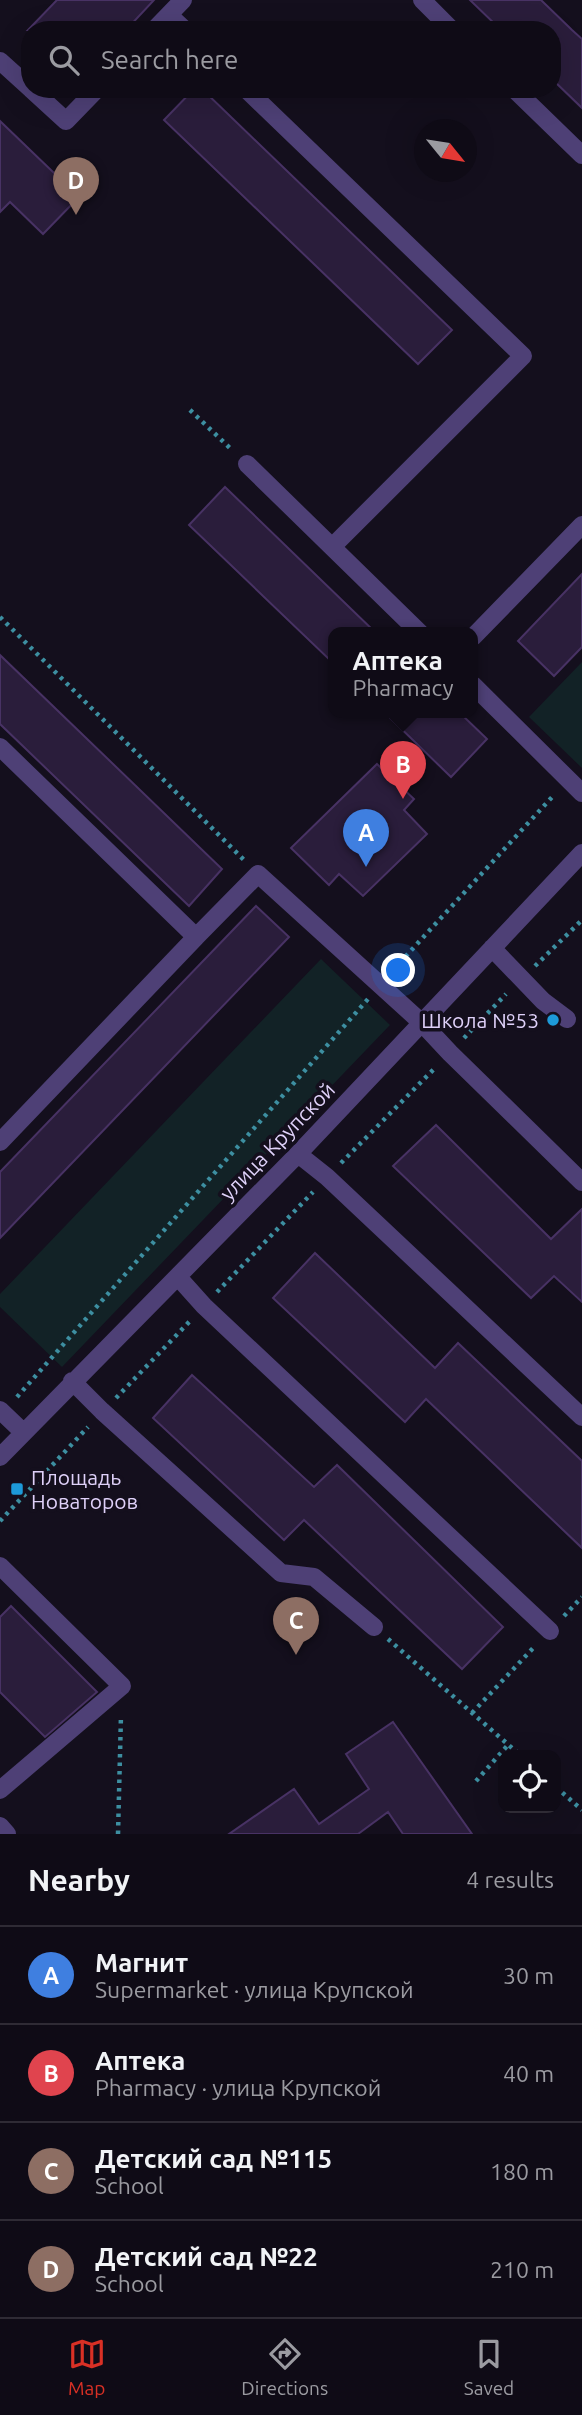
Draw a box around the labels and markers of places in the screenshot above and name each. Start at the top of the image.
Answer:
pin: D [53,157,99,215]
pin: B [380,741,426,799]
pin: A [343,809,389,867]
place label: Школа №53 [421,1008,539,1032]
marker: Школа №53 [545,1012,561,1028]
place label: Площадь Новаторов [31,1465,138,1513]
marker: Площадь Новаторов [9,1481,25,1497]
pin: C [273,1597,319,1655]

